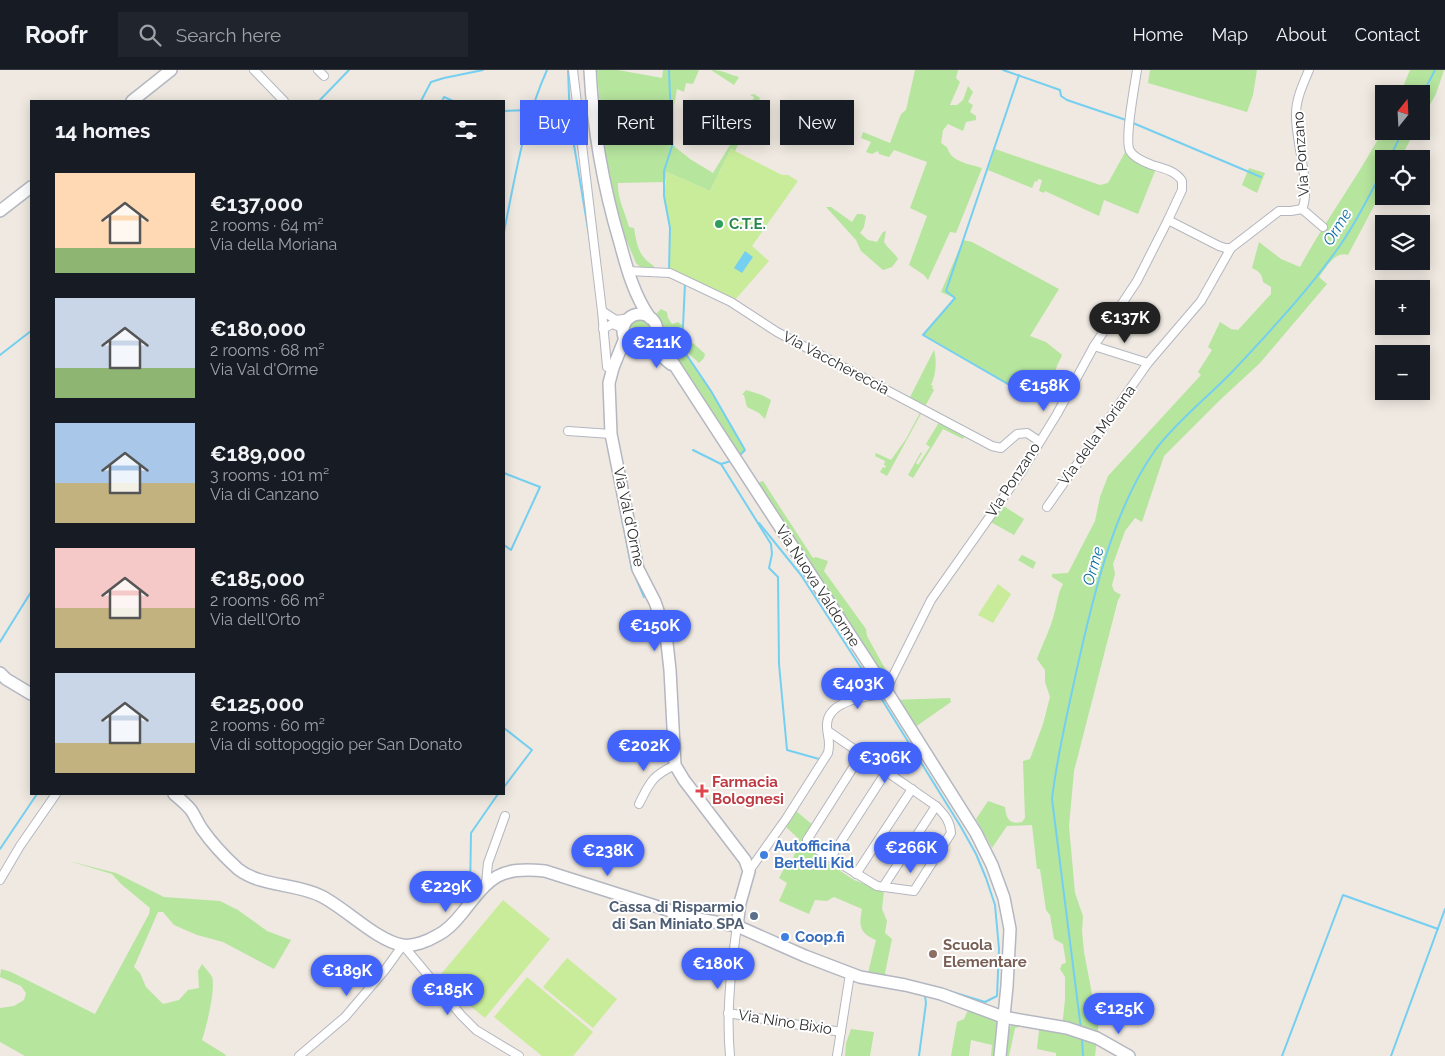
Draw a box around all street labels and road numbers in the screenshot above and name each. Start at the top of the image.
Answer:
street label: Via Ponzano [1289,111,1313,197]
street label: Via Vacchereccia [780,327,892,399]
street label: Via della Moriana [1055,381,1139,489]
street label: Via Ponzano [982,439,1044,521]
street label: Via Val d'Orme [610,466,648,569]
street label: Via Nuova Valdorme [772,522,864,650]
street label: Via Nino Bixio [737,1006,833,1038]

